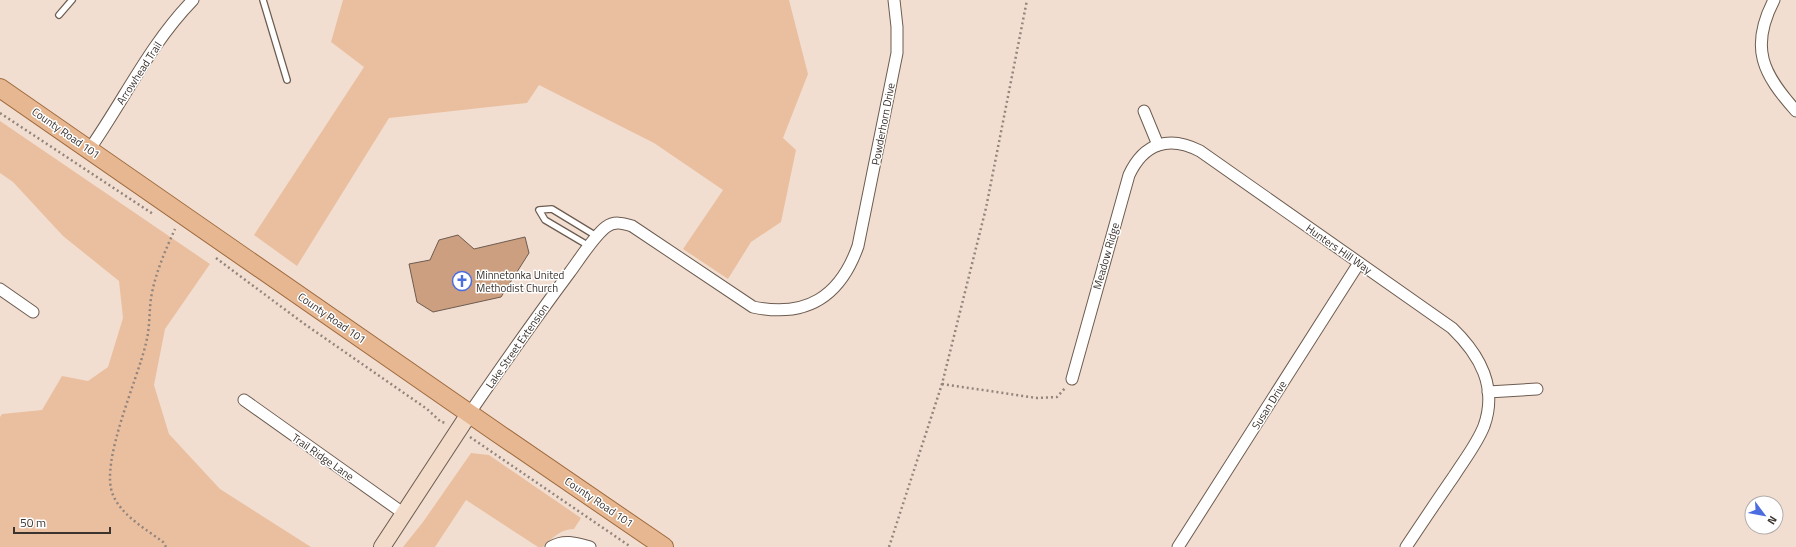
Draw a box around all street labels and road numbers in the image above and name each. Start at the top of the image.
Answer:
street label: Arrowhead Trail [113,38,165,108]
street label: Powderhorn Drive [867,81,899,167]
street label: County Road 101 [29,104,103,162]
street label: Meadow Ridge [1089,220,1123,291]
street label: Hunters Hill Way [1303,220,1376,278]
street label: County Road 101 [295,289,369,347]
street label: Lake Street Extension [482,300,552,392]
street label: Susan Drive [1248,377,1291,432]
street label: Trail Ridge Lane [289,430,358,485]
street label: County Road 101 [561,473,637,531]

